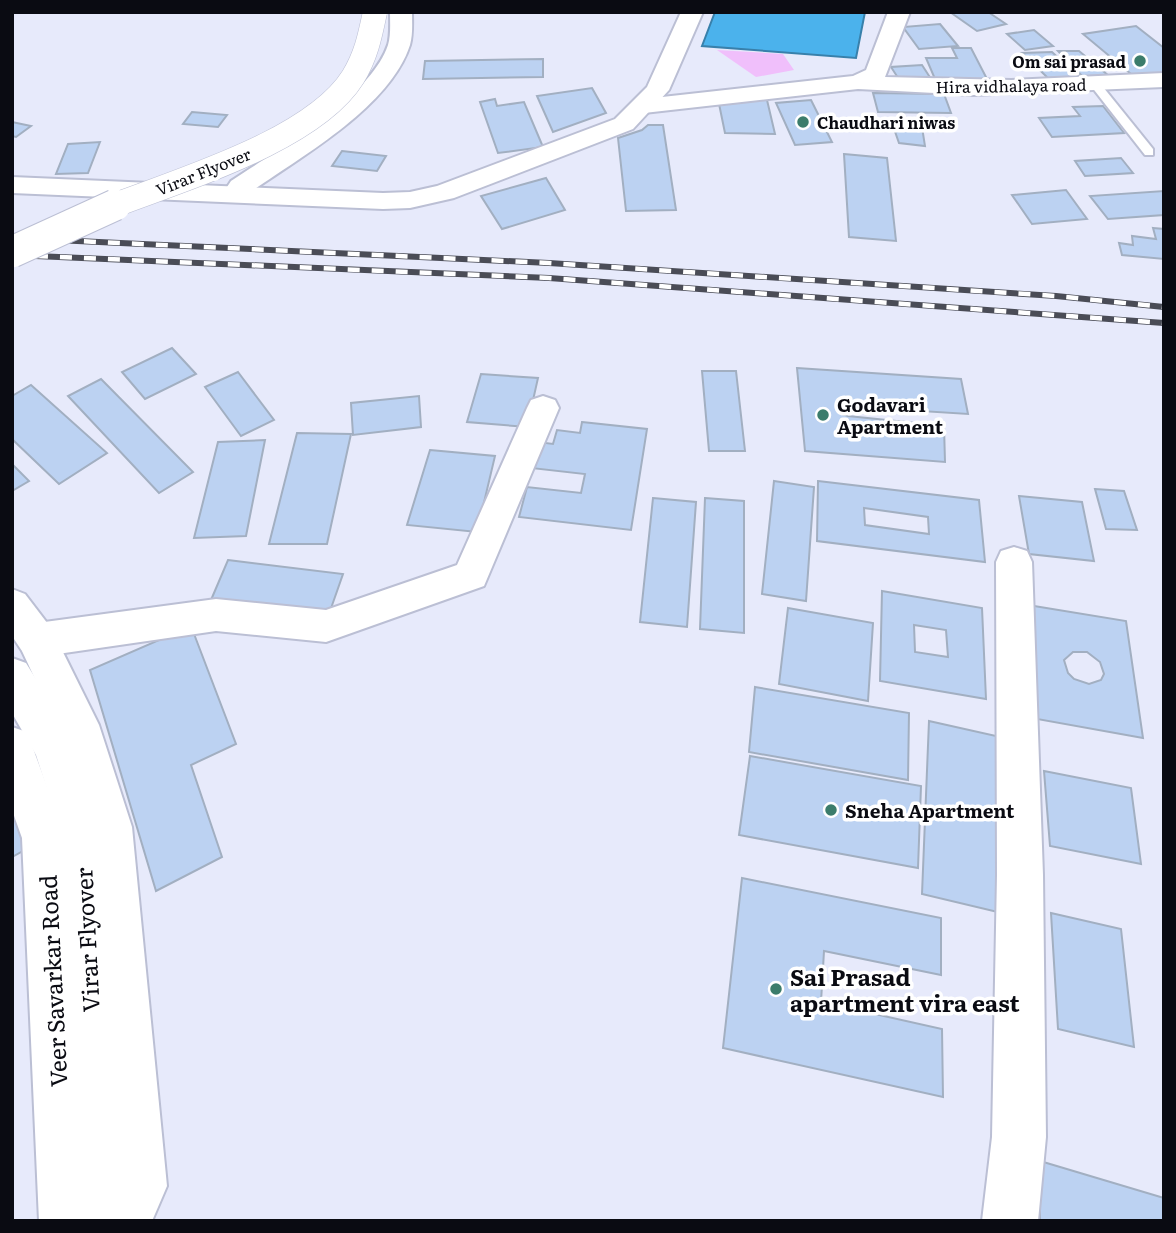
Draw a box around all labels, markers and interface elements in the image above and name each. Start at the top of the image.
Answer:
place label: Om sai prasad [1012,49,1126,73]
marker: Om sai prasad [1132,53,1148,69]
street label: Hira vidhalaya road [935,72,1087,98]
place label: Chaudhari niwas [817,110,955,134]
marker: Chaudhari niwas [795,114,811,130]
street label: Virar Flyover [152,141,255,201]
place label: Godavari Apartment [837,390,944,440]
marker: Godavari Apartment [815,407,831,423]
place label: Sneha Apartment [845,796,1015,824]
marker: Sneha Apartment [823,802,839,818]
street label: Virar Flyover [65,867,107,1013]
street label: Veer Savarkar Road [29,874,75,1088]
place label: Sai Prasad apartment vira east [790,959,1020,1019]
marker: Sai Prasad apartment vira east [768,981,784,997]

